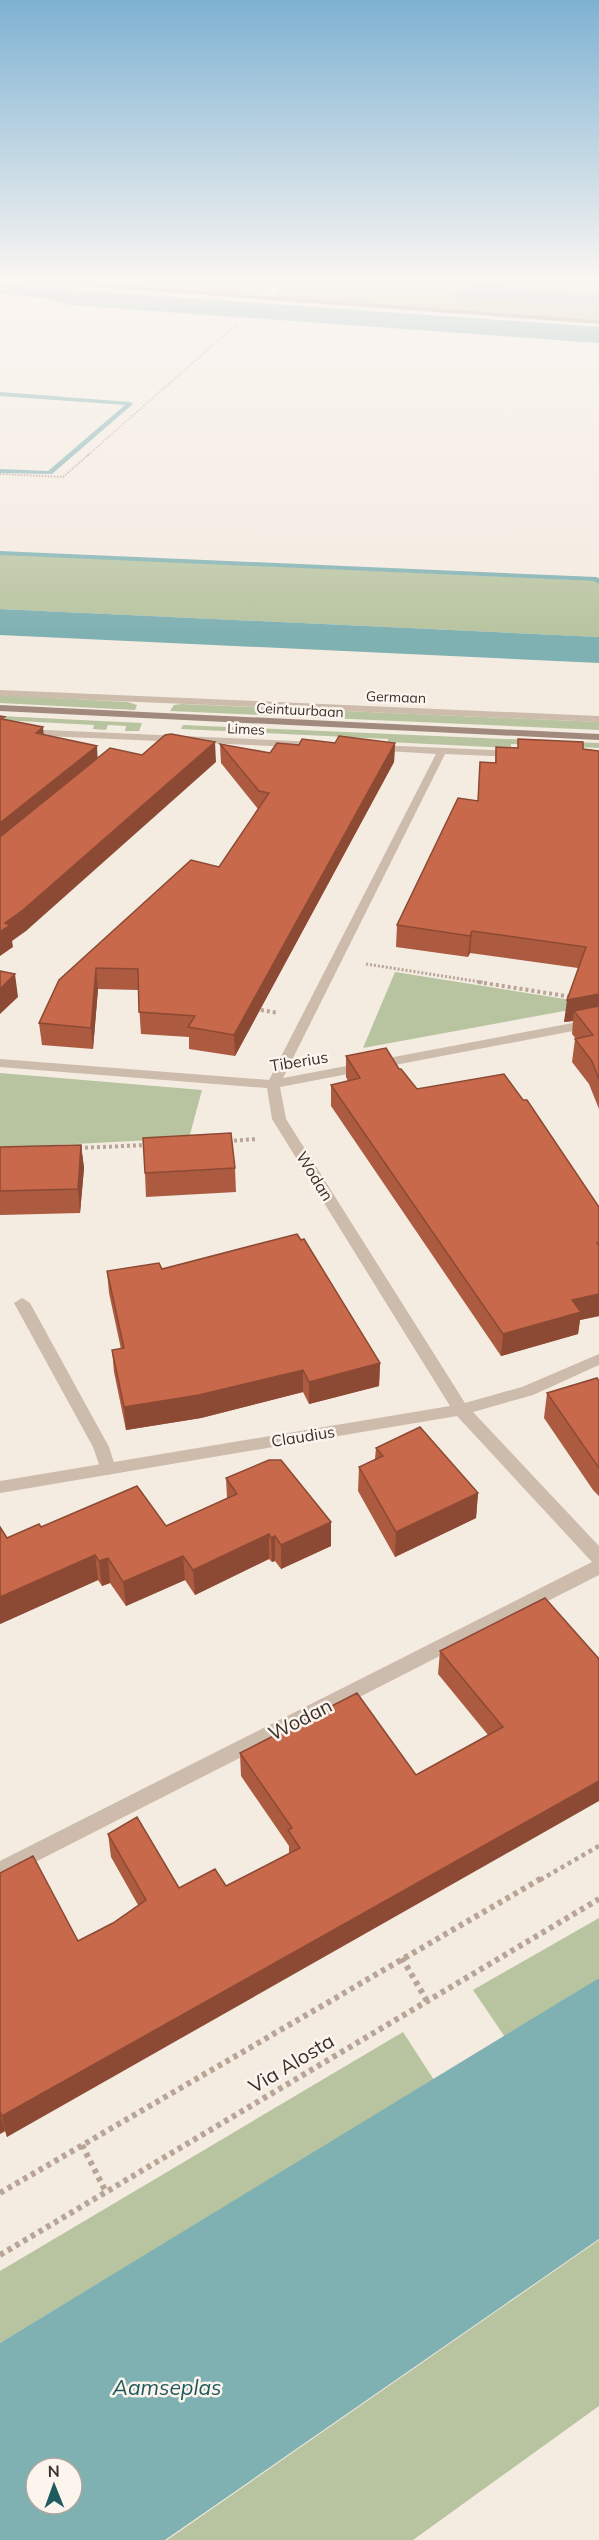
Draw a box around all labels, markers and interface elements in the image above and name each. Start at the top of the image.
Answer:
street label: Germaan [366,687,426,707]
street label: Ceintuurbaan [256,699,344,721]
street label: Limes [227,719,265,739]
street label: Tiberius [269,1047,330,1075]
street label: Wodan [292,1148,338,1204]
street label: Claudius [270,1421,336,1451]
street label: Wodan [264,1692,336,1746]
street label: Via Alosta [244,2028,338,2098]
water label: Aamseplas [112,2374,221,2400]
north arrow [24,2456,84,2516]
text: N [48,2461,60,2481]

